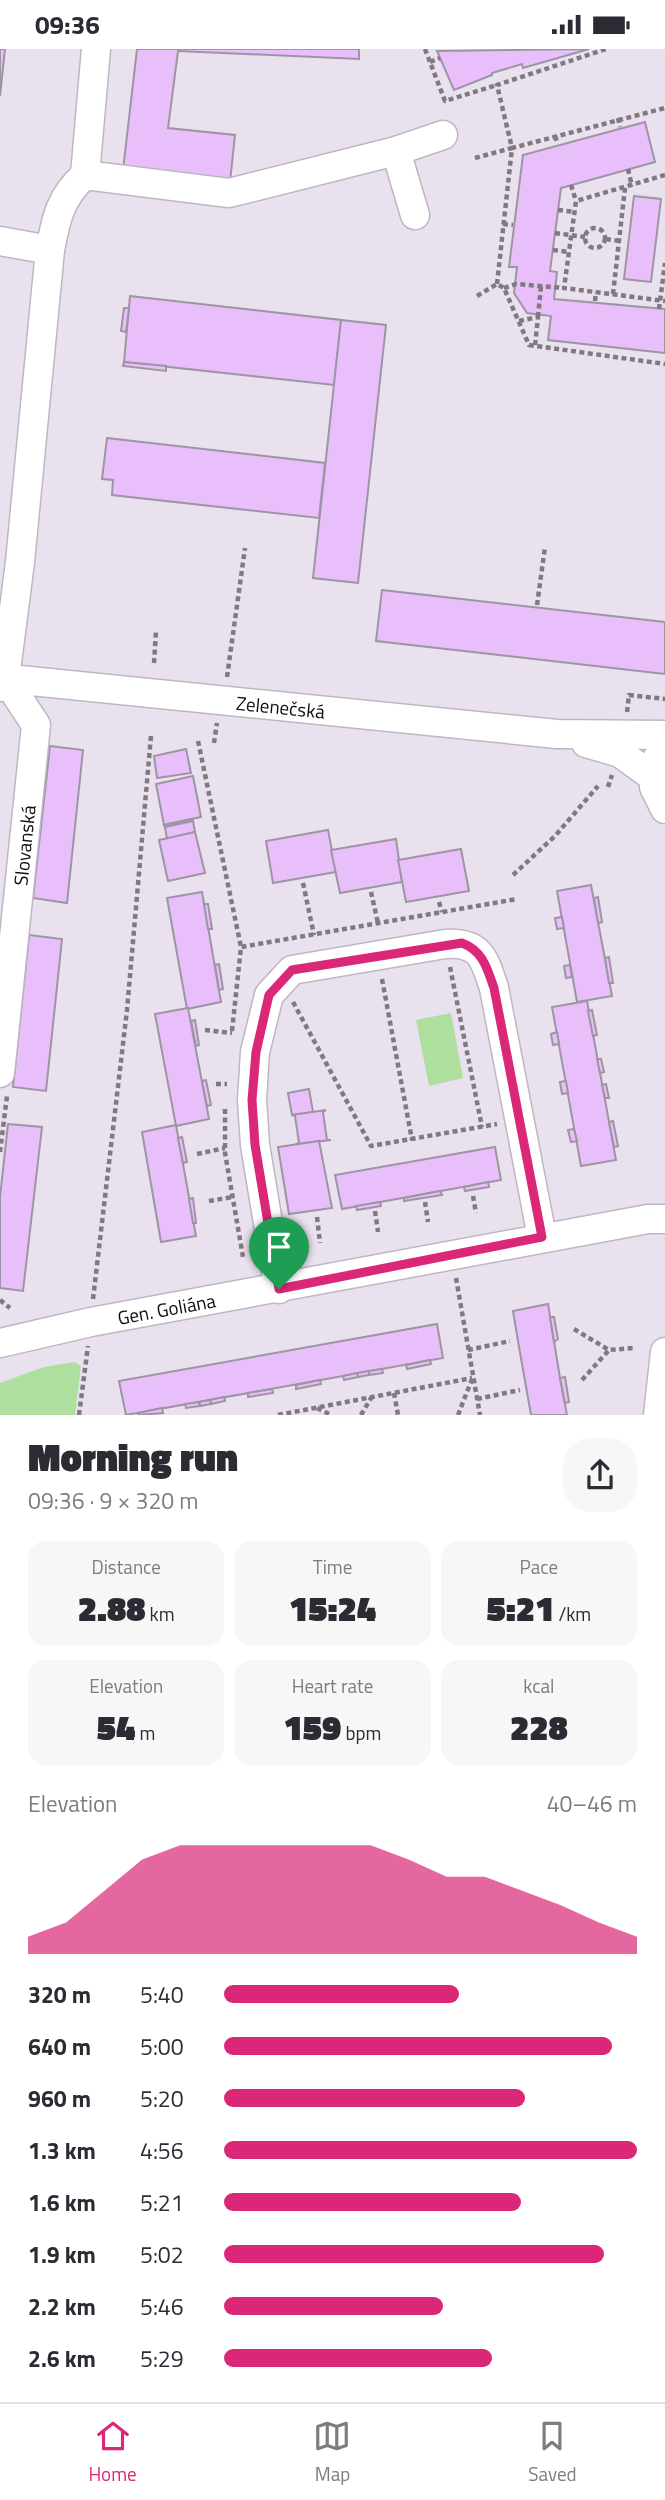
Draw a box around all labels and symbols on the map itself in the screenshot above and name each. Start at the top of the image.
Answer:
street label: Zelenečská [235,687,327,725]
street label: Slovanská [5,803,42,887]
pin [249,1217,309,1289]
street label: Gen. Goliána [115,1285,218,1331]

